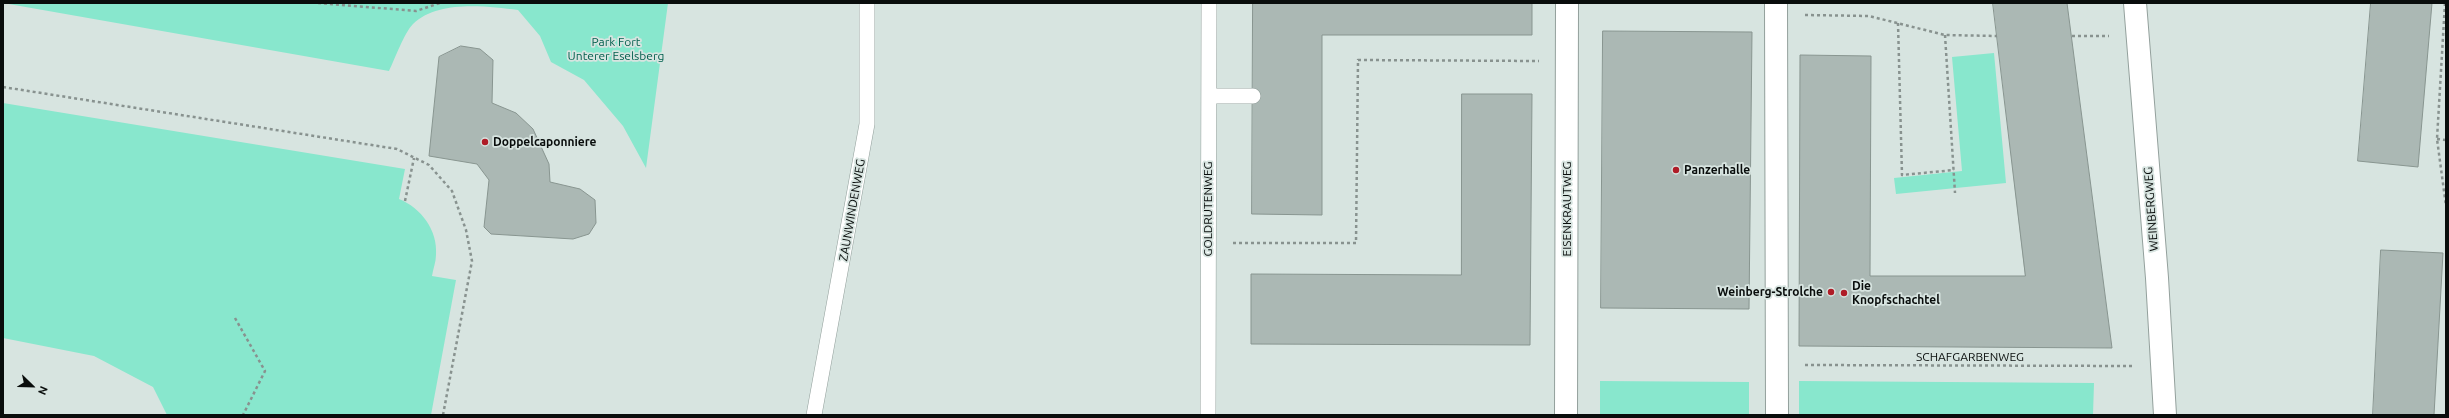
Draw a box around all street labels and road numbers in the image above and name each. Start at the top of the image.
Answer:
street label: ZAUNWINDENWEG [836,158,868,262]
street label: GOLDRUTENWEG [1201,161,1215,257]
street label: EISENKRAUTWEG [1560,162,1574,256]
street label: WEINBERGWEG [2141,166,2161,252]
street label: SCHAFGARBENWEG [1916,350,2024,364]

